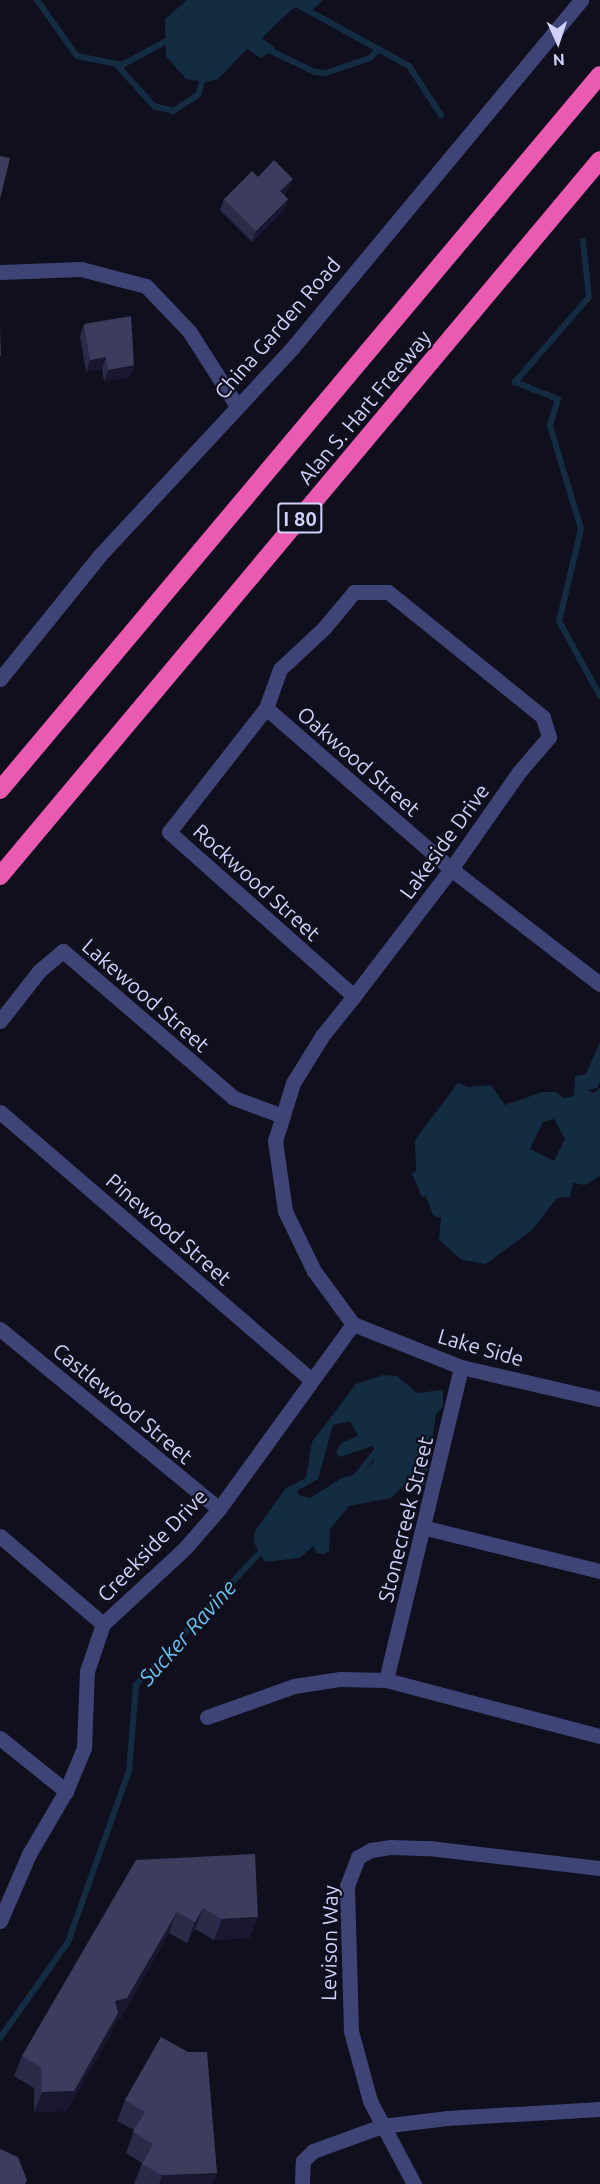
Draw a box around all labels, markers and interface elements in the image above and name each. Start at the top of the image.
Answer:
north arrow [528,12,588,72]
text: N [553,51,565,69]
street label: China Garden Road [209,252,345,404]
street label: Alan S. Hart Freeway [292,325,436,489]
road number: I 80 [276,501,324,535]
street label: Oakwood Street [293,701,425,821]
street label: Lakeside Drive [394,779,494,903]
street label: Rockwood Street [188,818,326,946]
street label: Lakewood Street [77,933,215,1057]
street label: Pinewood Street [101,1168,237,1290]
street label: Lake Side [435,1323,527,1371]
street label: Castlewood Street [48,1337,198,1469]
street label: Stonecreek Street [372,1433,438,1605]
street label: Creekside Drive [92,1483,212,1607]
water label: Sucker Ravine [133,1574,241,1690]
street label: Levison Way [315,1885,343,2001]

